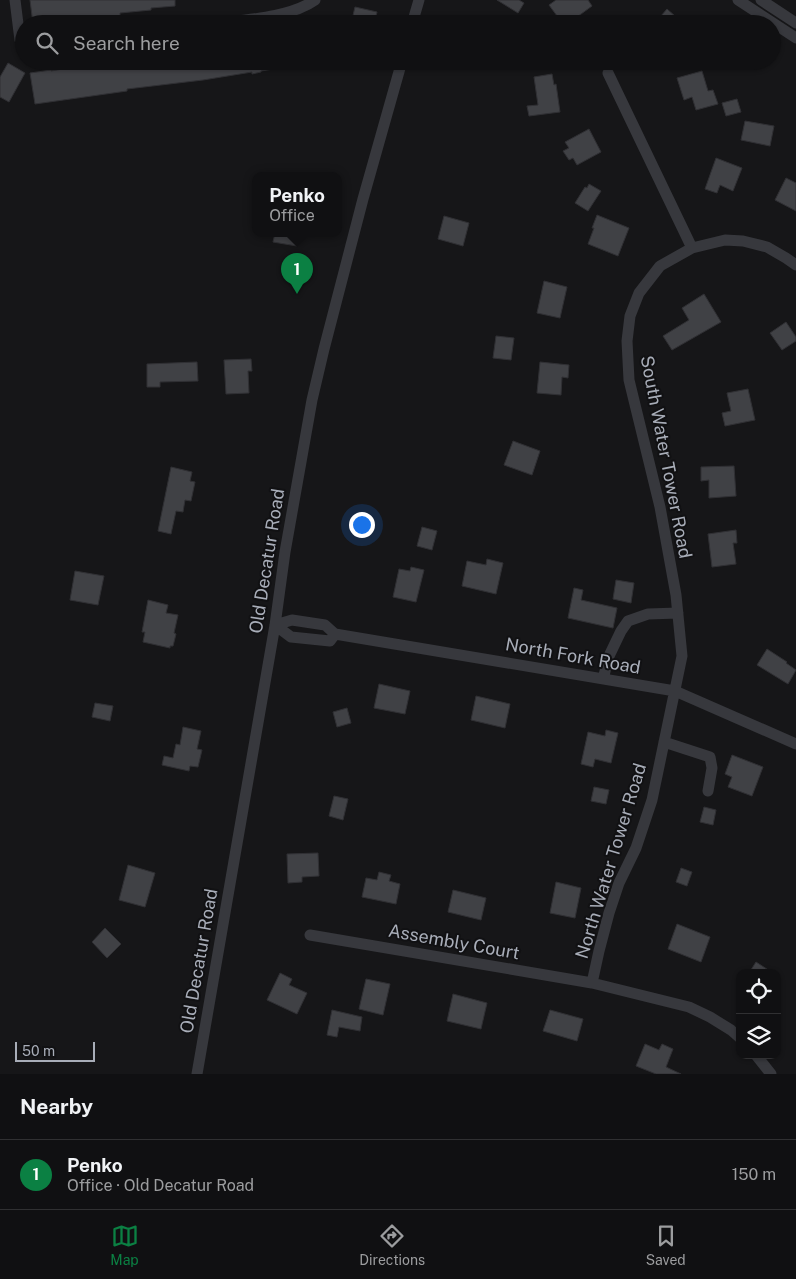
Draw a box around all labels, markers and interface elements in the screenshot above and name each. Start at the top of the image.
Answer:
search box [15,15,781,70]
icon: search [33,29,61,57]
text: Search here [73,32,180,54]
popup [252,172,342,237]
text: Penko [269,184,325,206]
text: Office [269,206,315,225]
pin: 1 [281,253,313,294]
street label: South Water Tower Road [637,354,696,560]
street label: Old Decatur Road [245,487,288,635]
your location [349,512,375,538]
street label: North Fork Road [504,633,642,678]
street label: North Water Tower Road [571,760,650,961]
street label: Old Decatur Road [175,887,222,1035]
street label: Assembly Court [387,920,521,963]
map controls [736,969,781,1059]
button: locate [736,969,781,1014]
button: layers [736,1014,781,1059]
scale bar [15,1039,95,1062]
text: 50 m [22,1043,55,1059]
text: Nearby [20,1094,93,1119]
text: Penko [67,1154,123,1176]
text: 1 [33,1165,39,1184]
text: 150 m [732,1165,776,1184]
text: Office · Old Decatur Road [67,1176,254,1195]
tab: Map [110,1222,139,1268]
tab: Directions [359,1222,425,1268]
tab: Saved [646,1222,686,1268]

